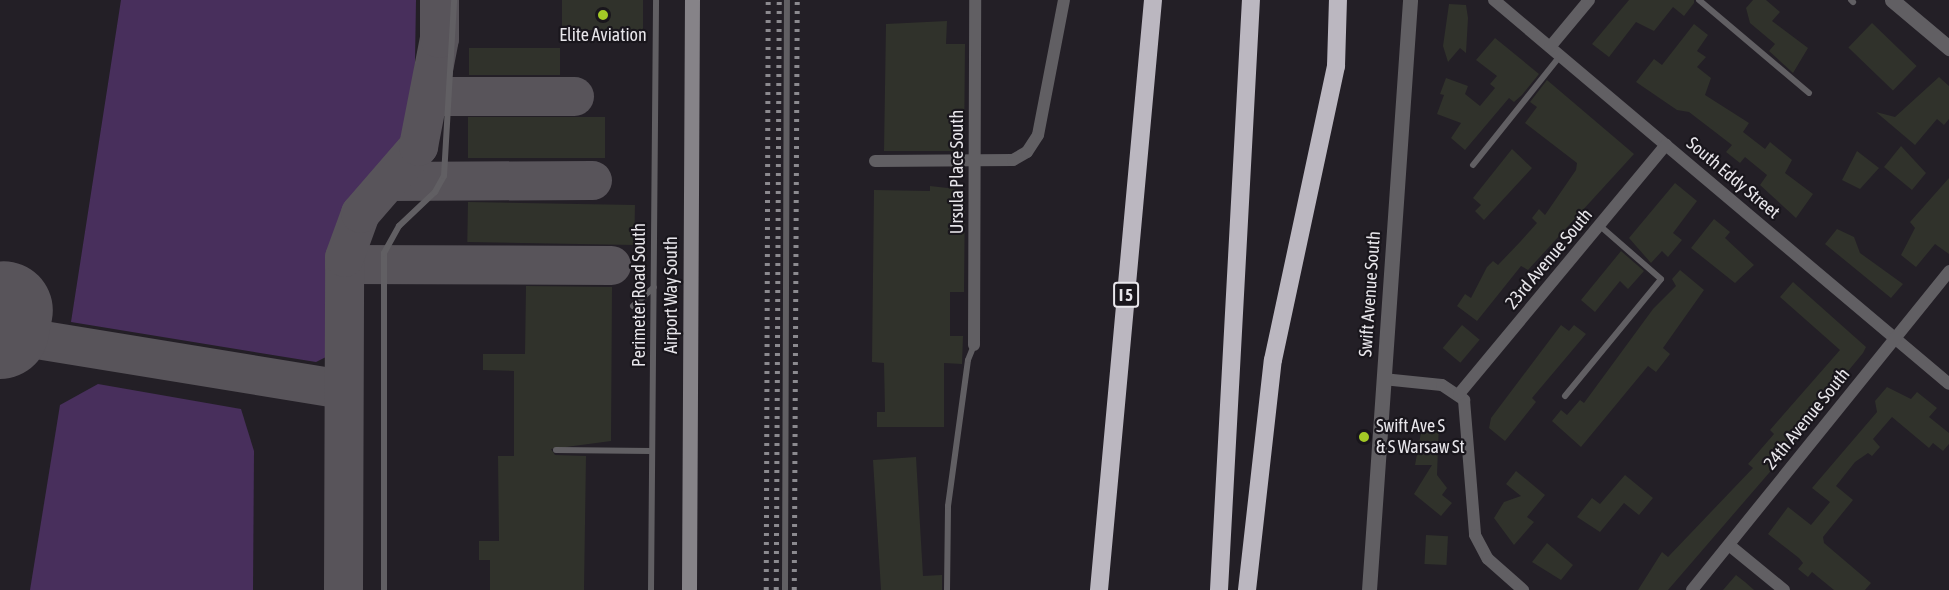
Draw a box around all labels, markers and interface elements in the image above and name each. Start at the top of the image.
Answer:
marker: Elite Aviation [596,8,610,22]
place label: Elite Aviation [559,24,647,46]
street label: Ursula Place South [946,110,968,234]
street label: South Eddy Street [1682,133,1784,223]
street label: 23rd Avenue South [1501,205,1597,313]
street label: Perimeter Road South [628,223,650,367]
street label: Swift Avenue South [1355,230,1385,358]
street label: Airport Way South [660,236,682,354]
road number: I 5 [1112,282,1140,308]
street label: 24th Avenue South [1760,364,1854,474]
place label: Swift Ave S & S Warsaw St [1376,416,1465,458]
marker: Swift Ave S & S Warsaw St [1357,430,1371,444]

